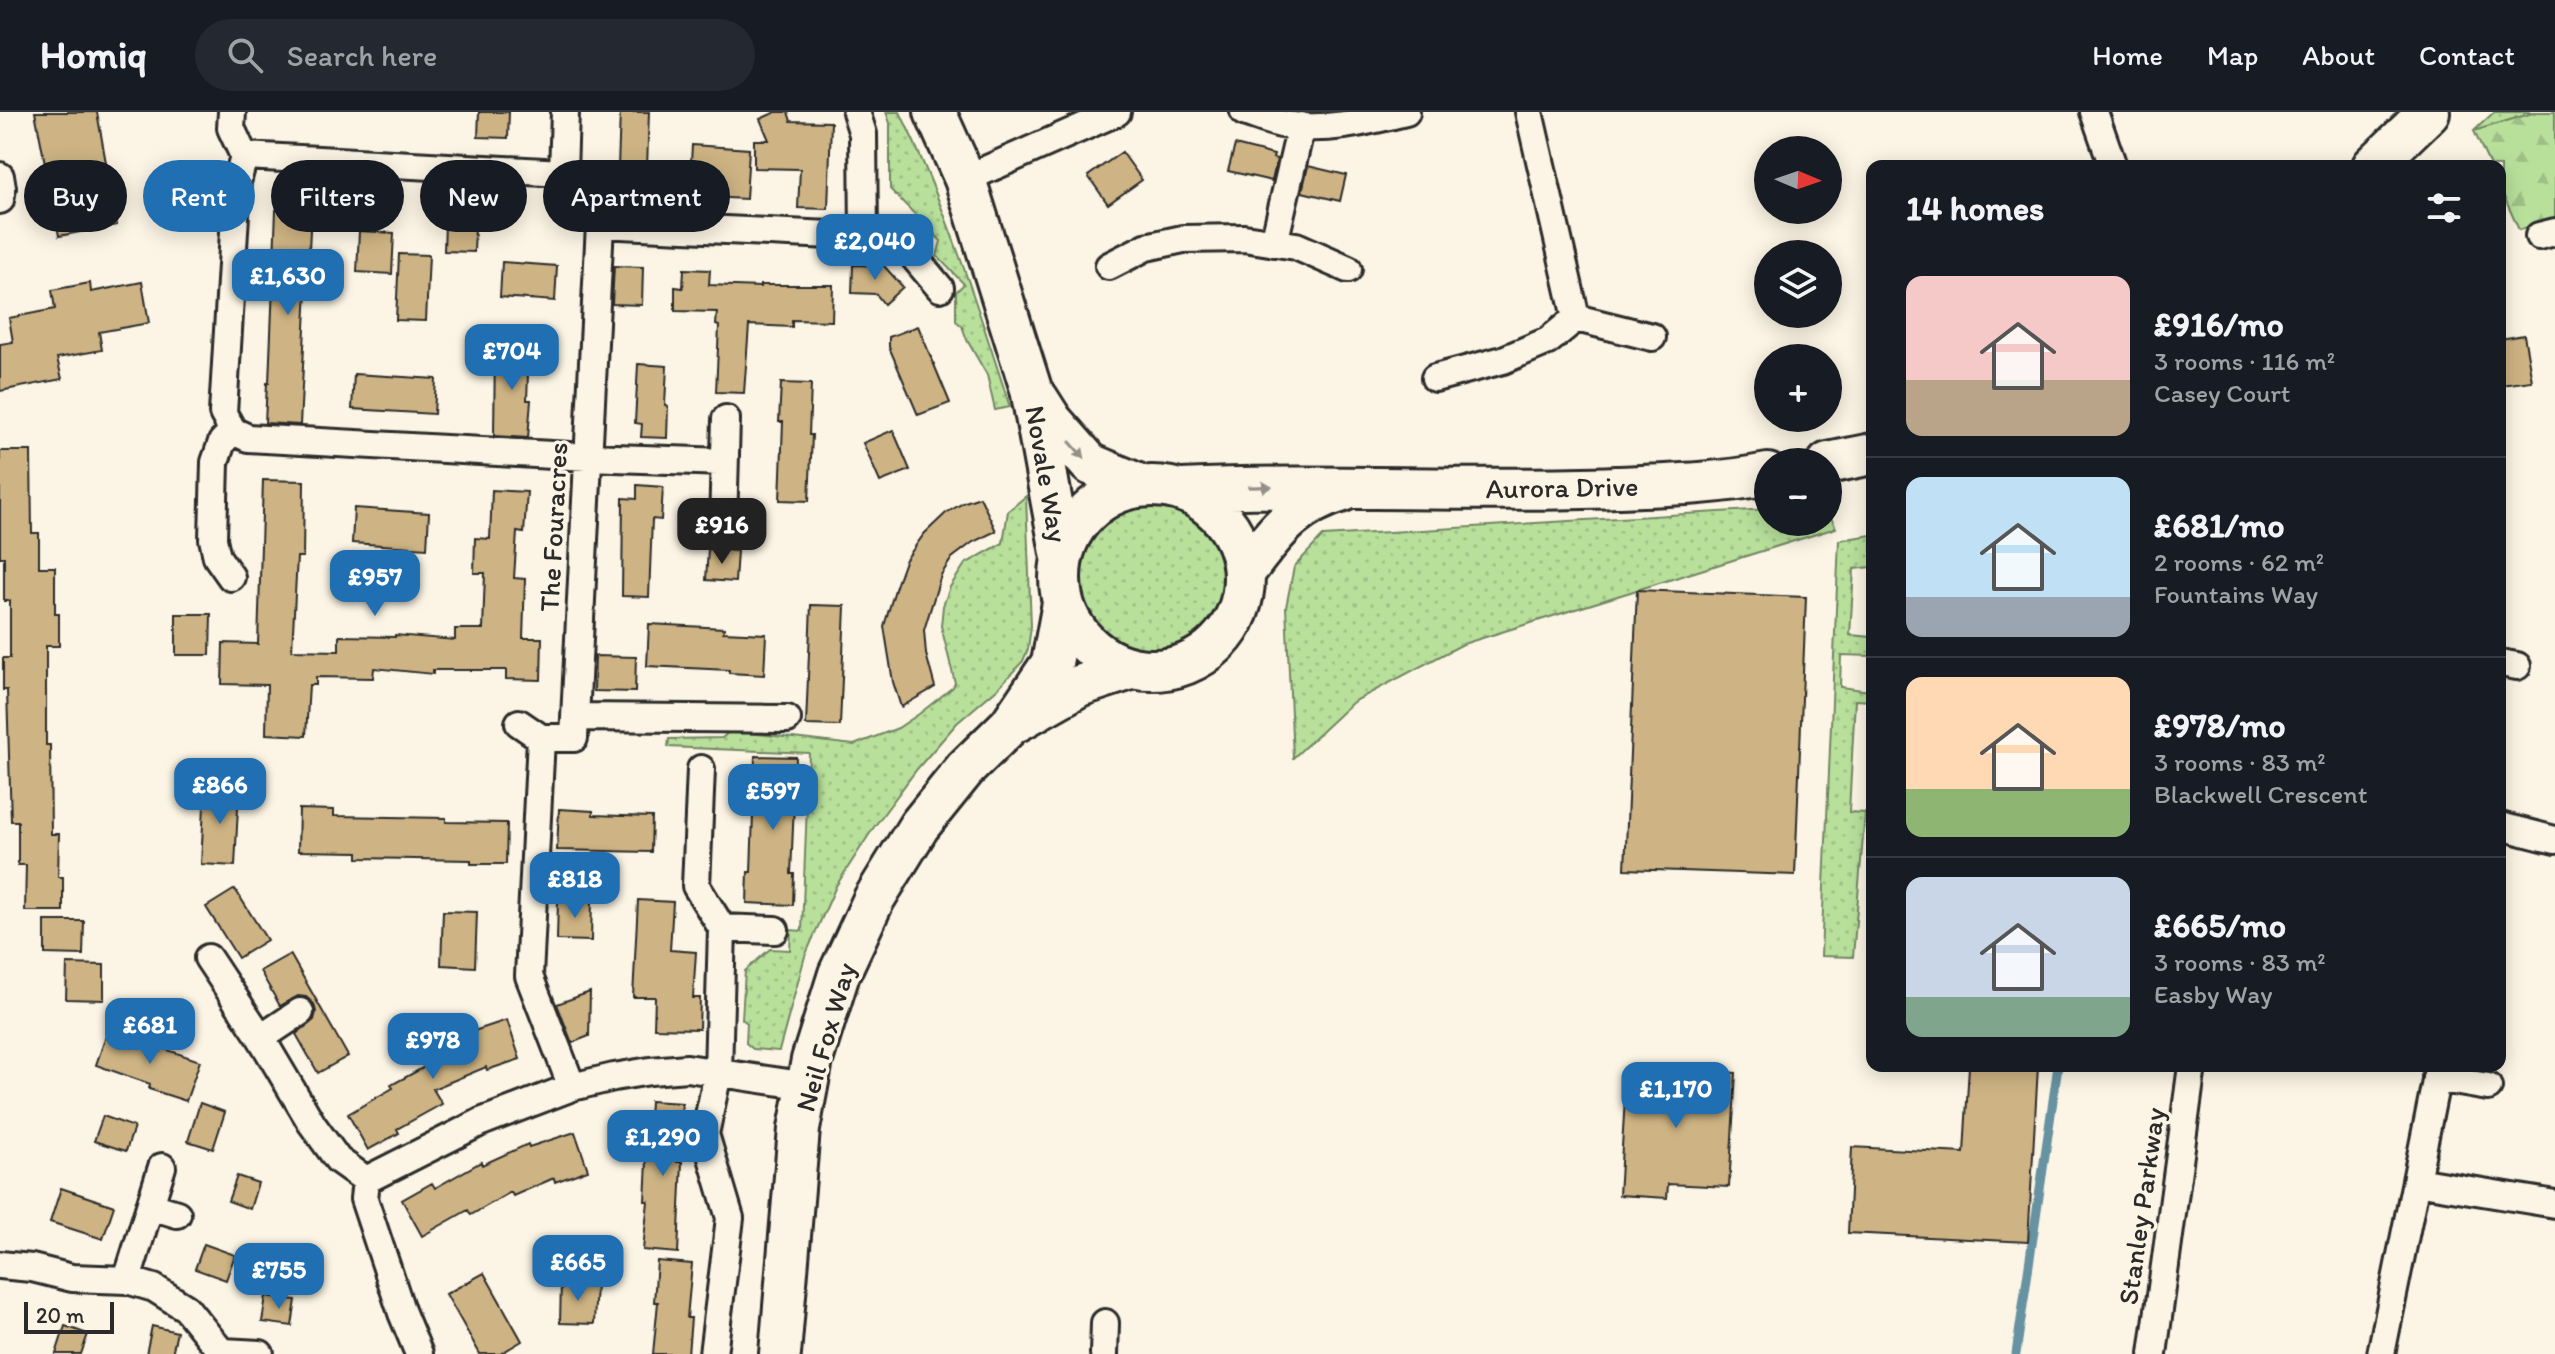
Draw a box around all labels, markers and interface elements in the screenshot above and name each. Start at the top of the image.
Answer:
search box [195,19,755,91]
text: Homiq [40,32,147,78]
icon: search [223,33,267,77]
text: Search here [287,37,437,74]
text: Home [2092,38,2163,72]
text: Map [2207,38,2258,72]
text: About [2302,38,2375,72]
text: Contact [2419,38,2515,72]
north arrow [1754,136,1842,224]
map controls [1754,136,1842,536]
chip: Buy [24,160,127,232]
chip: Rent [143,160,255,232]
chip: Filters [271,160,404,232]
chip: New [420,160,527,232]
chip: Apartment [543,160,730,232]
icon: filters [2422,186,2466,230]
text: 14 homes [1906,188,2044,229]
pin: £2,040 [810,214,940,282]
text: £2,040 [834,224,916,256]
button: layers [1754,240,1842,328]
pin: £1,630 [223,249,353,317]
text: £1,630 [250,259,326,291]
text: £916/mo [2154,304,2284,345]
icon: home [1970,308,2066,404]
pin: £704 [465,324,559,392]
text: £704 [483,334,541,366]
button: + [1754,344,1842,432]
text: 3 rooms · 116 m² [2154,345,2335,377]
text: Casey Court [2154,377,2291,409]
street label: Novale Way [1018,403,1076,545]
one-way arrow [1068,439,1085,459]
street label: The Fouracres [532,441,574,613]
button: − [1754,448,1842,536]
street label: Aurora Drive [1485,469,1639,505]
one-way arrow [1248,480,1273,493]
pin: £916 [675,498,769,566]
text: £681/mo [2154,505,2285,546]
text: £916 [695,508,749,540]
icon: home [1970,509,2066,605]
text: 2 rooms · 62 m² [2154,546,2324,578]
pin: £957 [328,550,422,618]
text: £957 [348,560,402,592]
text: Fountains Way [2154,578,2318,610]
text: £978/mo [2154,705,2286,746]
icon: home [1970,709,2066,805]
text: 3 rooms · 83 m² [2154,746,2326,778]
pin: £866 [173,758,267,826]
pin: £597 [726,764,820,832]
text: £866 [192,768,248,800]
text: £597 [746,774,800,806]
text: Blackwell Crescent [2154,778,2368,810]
pin: £818 [528,852,622,920]
text: £818 [548,862,602,894]
text: £665/mo [2154,905,2286,946]
icon: home [1970,909,2066,1005]
text: 3 rooms · 83 m² [2154,946,2326,978]
street label: Neil Fox Way [787,958,863,1116]
text: Easby Way [2154,978,2272,1010]
pin: £681 [103,998,197,1066]
text: £681 [123,1008,177,1040]
pin: £978 [386,1013,480,1081]
text: £978 [406,1023,460,1055]
pin: £1,170 [1611,1062,1741,1130]
text: £1,170 [1639,1072,1713,1104]
street label: Stanley Parkway [2110,1105,2172,1307]
pin: £1,290 [598,1110,728,1178]
text: £1,290 [625,1120,701,1152]
pin: £665 [531,1235,625,1303]
pin: £755 [232,1243,326,1311]
text: £665 [550,1245,606,1277]
text: £755 [252,1253,306,1285]
scale bar [24,1298,114,1334]
text: 20 m [36,1302,85,1329]

